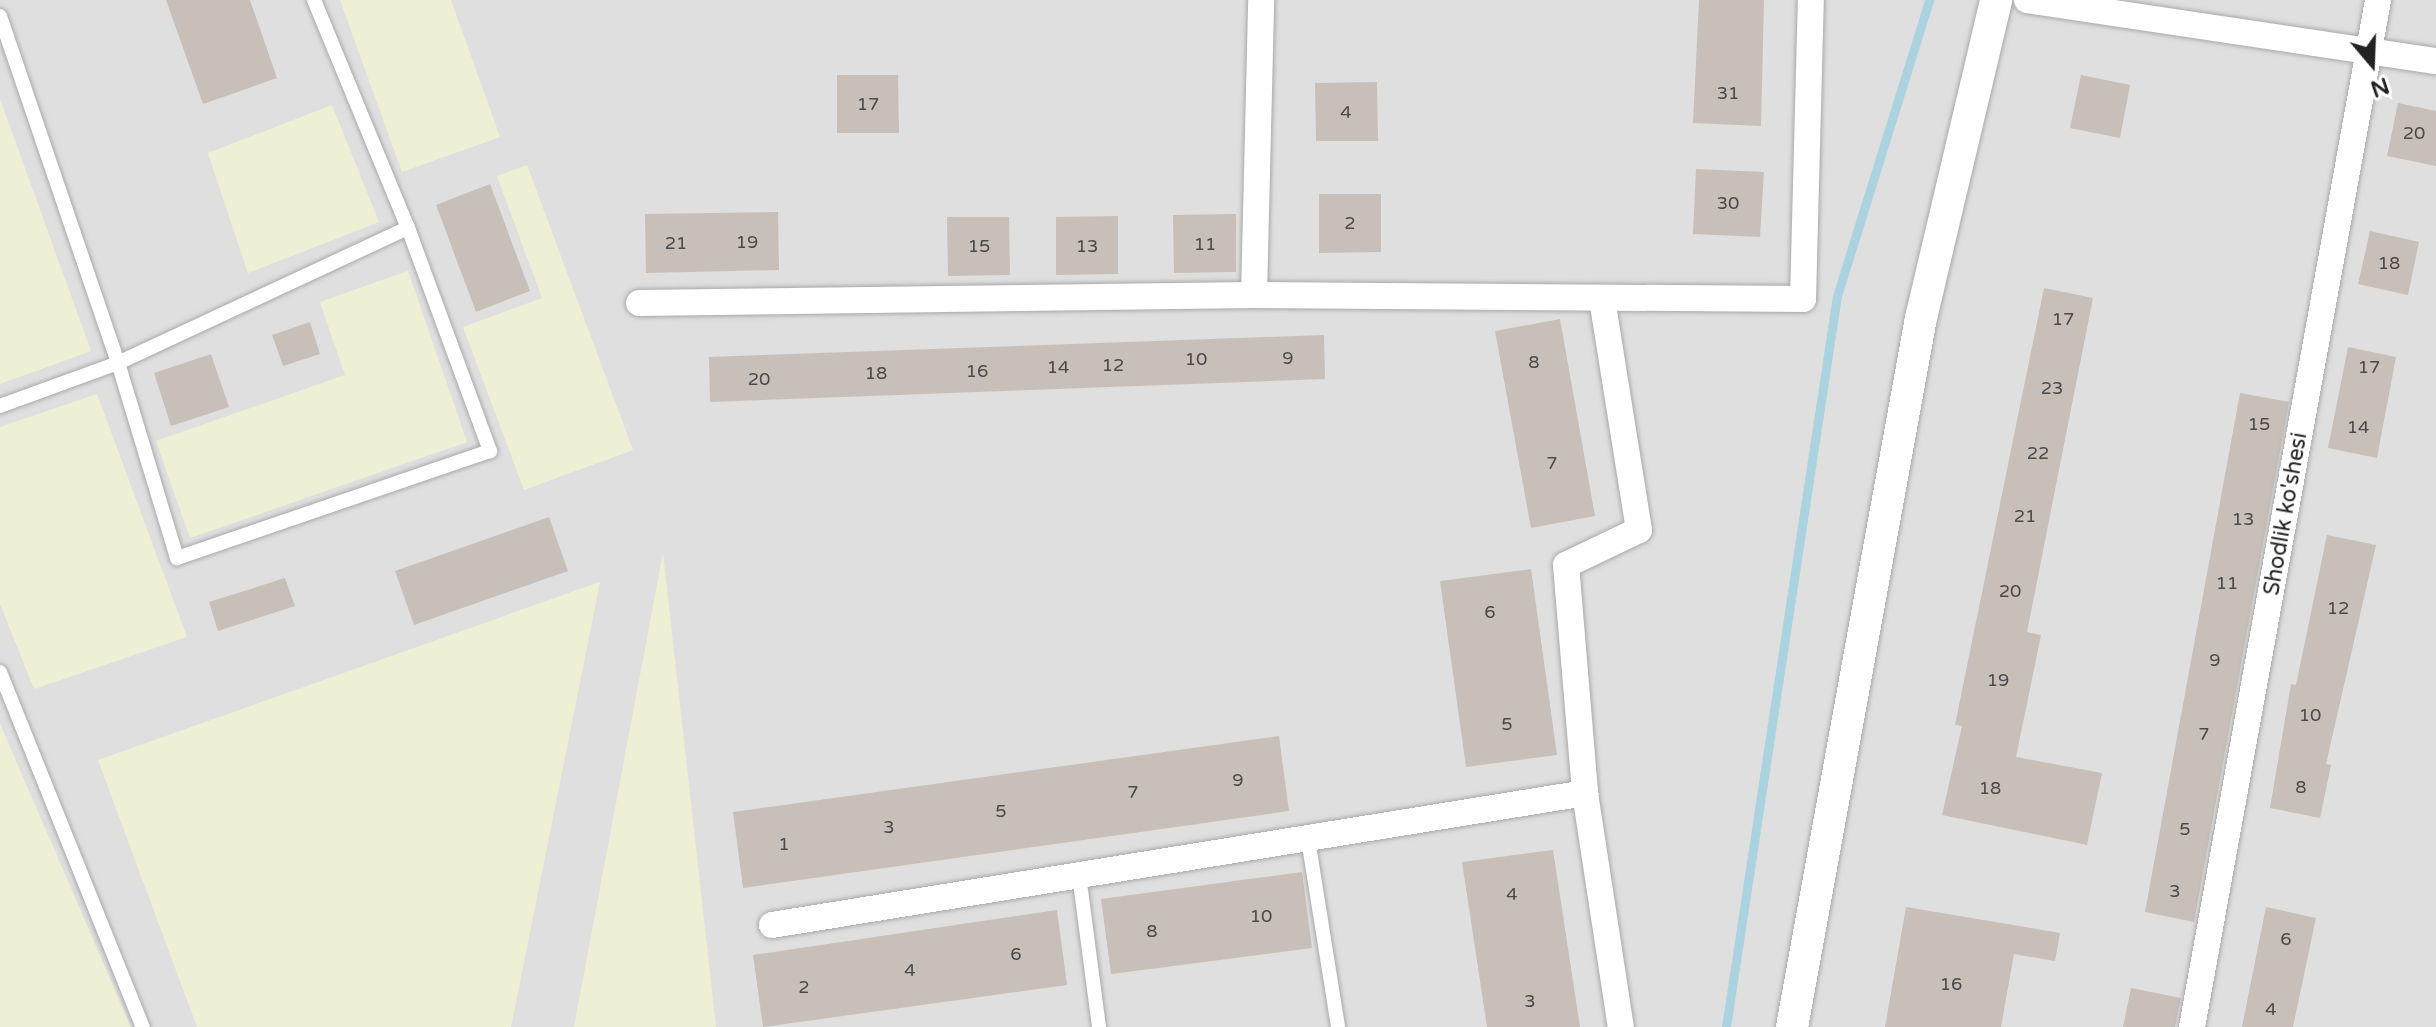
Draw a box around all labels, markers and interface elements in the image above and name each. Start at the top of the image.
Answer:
north arrow [2332,24,2412,104]
text: N [2367,72,2392,102]
house number: 31 [1717,82,1739,104]
house number: 17 [857,93,879,115]
house number: 4 [1340,101,1352,123]
house number: 20 [2403,122,2425,144]
house number: 30 [1717,192,1739,214]
house number: 2 [1344,212,1356,234]
house number: 19 [736,231,758,253]
house number: 21 [665,232,687,254]
house number: 11 [1194,233,1216,255]
house number: 15 [968,235,990,257]
house number: 13 [1076,235,1098,257]
house number: 18 [2378,252,2400,274]
house number: 17 [2052,308,2074,330]
house number: 9 [1282,347,1294,369]
house number: 10 [1185,348,1207,370]
house number: 8 [1528,351,1540,373]
house number: 12 [1102,354,1124,376]
house number: 14 [1047,356,1069,378]
house number: 17 [2358,356,2380,378]
house number: 16 [966,360,988,382]
house number: 18 [865,362,887,384]
house number: 20 [748,368,770,390]
house number: 23 [2041,377,2063,399]
house number: 15 [2248,413,2270,435]
house number: 14 [2347,416,2369,438]
street label: Shodlik ko'shesi [2259,431,2313,597]
house number: 22 [2027,442,2049,464]
house number: 7 [1546,452,1558,474]
house number: 21 [2014,505,2036,527]
house number: 13 [2232,508,2254,530]
house number: 11 [2216,572,2238,594]
house number: 20 [1999,580,2021,602]
house number: 12 [2327,597,2349,619]
house number: 6 [1484,601,1496,623]
house number: 9 [2209,649,2221,671]
house number: 19 [1987,669,2009,691]
house number: 10 [2299,704,2321,726]
house number: 5 [1501,713,1513,735]
house number: 7 [2198,723,2210,745]
house number: 9 [1232,769,1244,791]
house number: 8 [2295,776,2307,798]
house number: 18 [1979,777,2001,799]
house number: 7 [1127,781,1139,803]
house number: 5 [995,800,1007,822]
house number: 3 [883,816,895,838]
house number: 5 [2179,818,2191,840]
house number: 1 [778,833,790,855]
house number: 3 [2169,880,2181,902]
house number: 4 [1506,883,1518,905]
house number: 10 [1250,905,1272,927]
house number: 8 [1146,920,1158,942]
house number: 6 [2280,928,2292,950]
house number: 6 [1010,943,1022,965]
house number: 4 [904,959,916,981]
house number: 16 [1940,973,1962,995]
house number: 2 [798,976,810,998]
house number: 3 [1524,990,1536,1012]
house number: 4 [2265,998,2277,1020]

